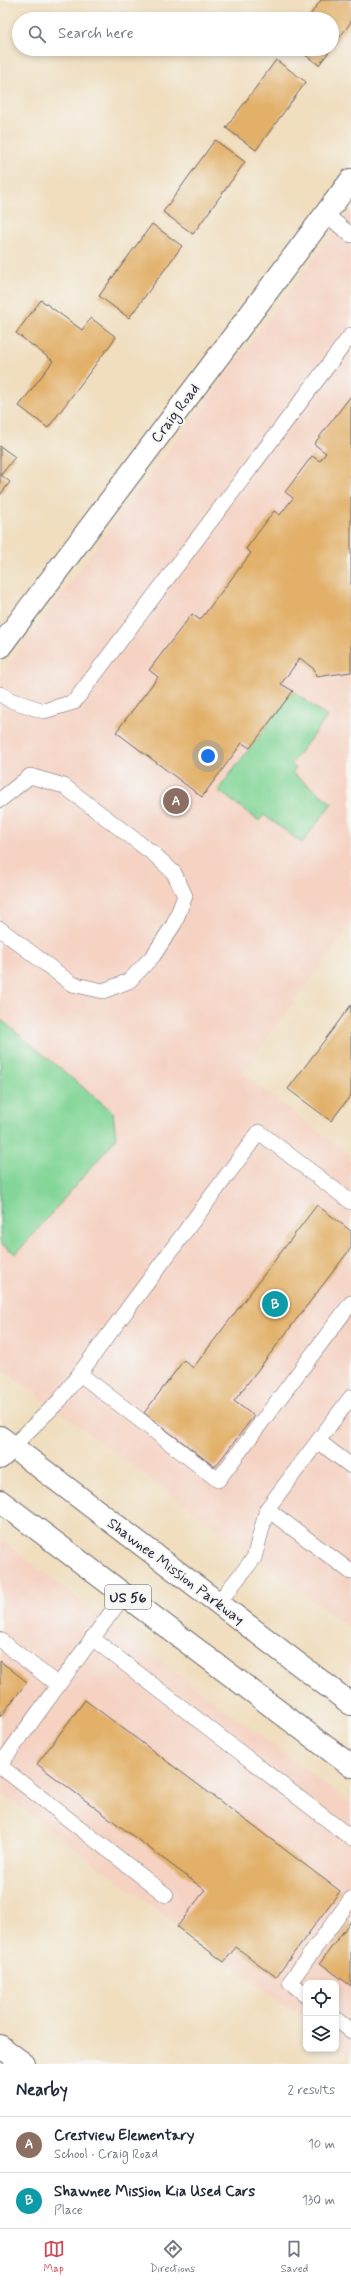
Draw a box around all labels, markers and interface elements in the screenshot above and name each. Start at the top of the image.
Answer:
search box [12,12,339,56]
icon: search [26,23,48,45]
text: Search here [58,24,134,44]
street label: Craig Road [147,380,206,448]
your location [198,746,218,766]
pin: A [163,786,189,816]
pin: B [262,1289,288,1319]
street label: Shawnee Mission Parkway [103,1514,248,1630]
road number: US 56 [105,1585,151,1609]
map controls [303,1980,339,2052]
button: locate [303,1980,339,2016]
button: layers [303,2016,339,2052]
text: Nearby [16,2079,68,2101]
text: 2 results [288,2082,335,2099]
text: Crestview Elementary [54,2126,194,2146]
text: A [25,2136,33,2153]
text: 10 m [308,2136,335,2153]
text: School · Craig Road [54,2146,158,2163]
text: Shawnee Mission Kia Used Cars [54,2182,255,2202]
text: B [25,2192,33,2209]
text: 130 m [302,2192,335,2209]
text: Place [54,2202,83,2219]
tab: Map [43,2238,65,2276]
tab: Directions [150,2238,195,2276]
tab: Saved [281,2238,308,2276]

